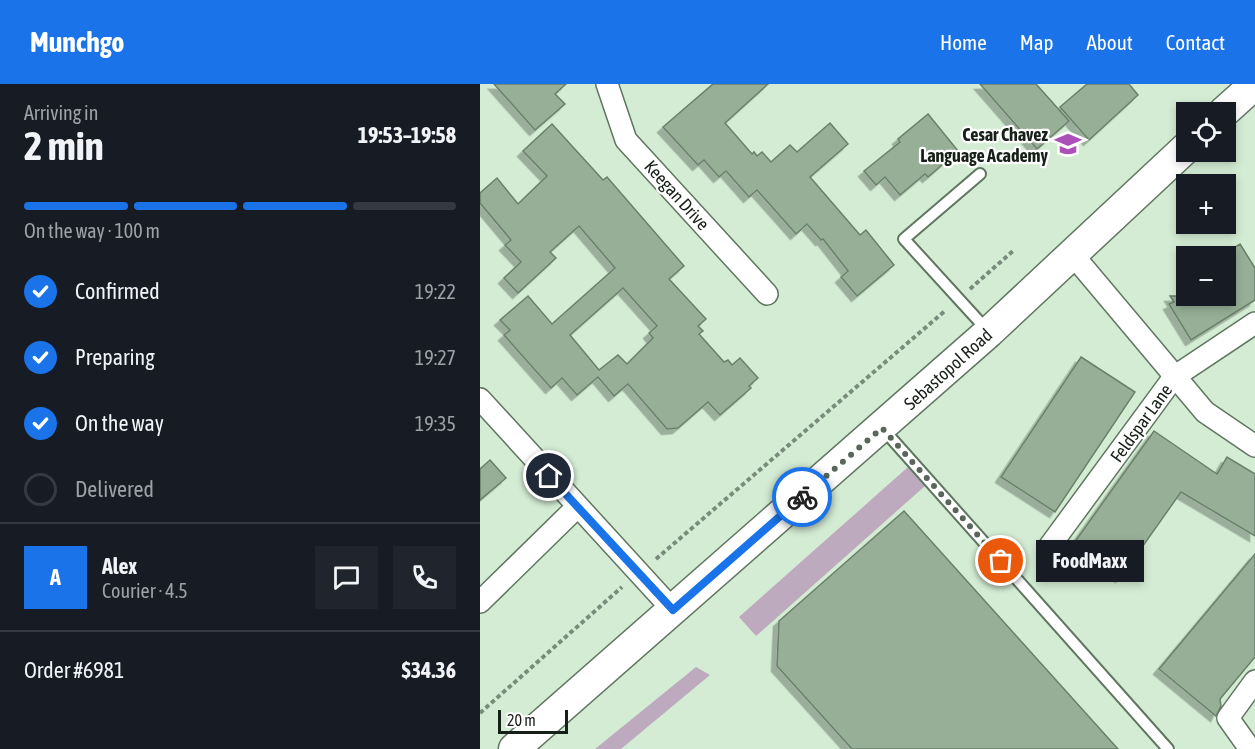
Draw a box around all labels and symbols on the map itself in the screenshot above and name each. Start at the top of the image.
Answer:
place label: Cesar Chavez Language Academy [920,124,1049,166]
school or university icon: Cesar Chavez Language Academy [1053,129,1083,159]
street label: Keegan Drive [640,156,714,234]
street label: Sebastopol Road [900,324,996,414]
street label: Feldspar Lane [1106,380,1176,466]
pin [523,450,574,501]
courier [772,467,832,527]
pin [975,535,1026,586]
callout: FoodMaxx [1037,540,1145,582]
scale bar [498,707,568,734]

